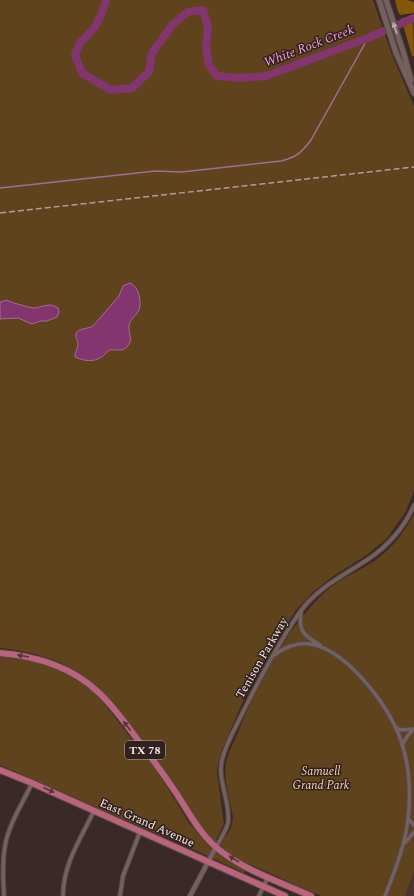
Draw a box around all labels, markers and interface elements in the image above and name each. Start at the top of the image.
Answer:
water label: White Rock Creek [261,20,357,72]
one-way arrow [392,21,398,33]
street label: Tenison Parkway [231,613,294,702]
one-way arrow [16,653,29,659]
one-way arrow [123,721,131,732]
road number: TX 78 [125,741,165,759]
park label: Samuell Grand Park [293,762,350,795]
one-way arrow [43,787,55,793]
street label: East Grand Avenue [96,794,198,853]
one-way arrow [228,856,240,863]

